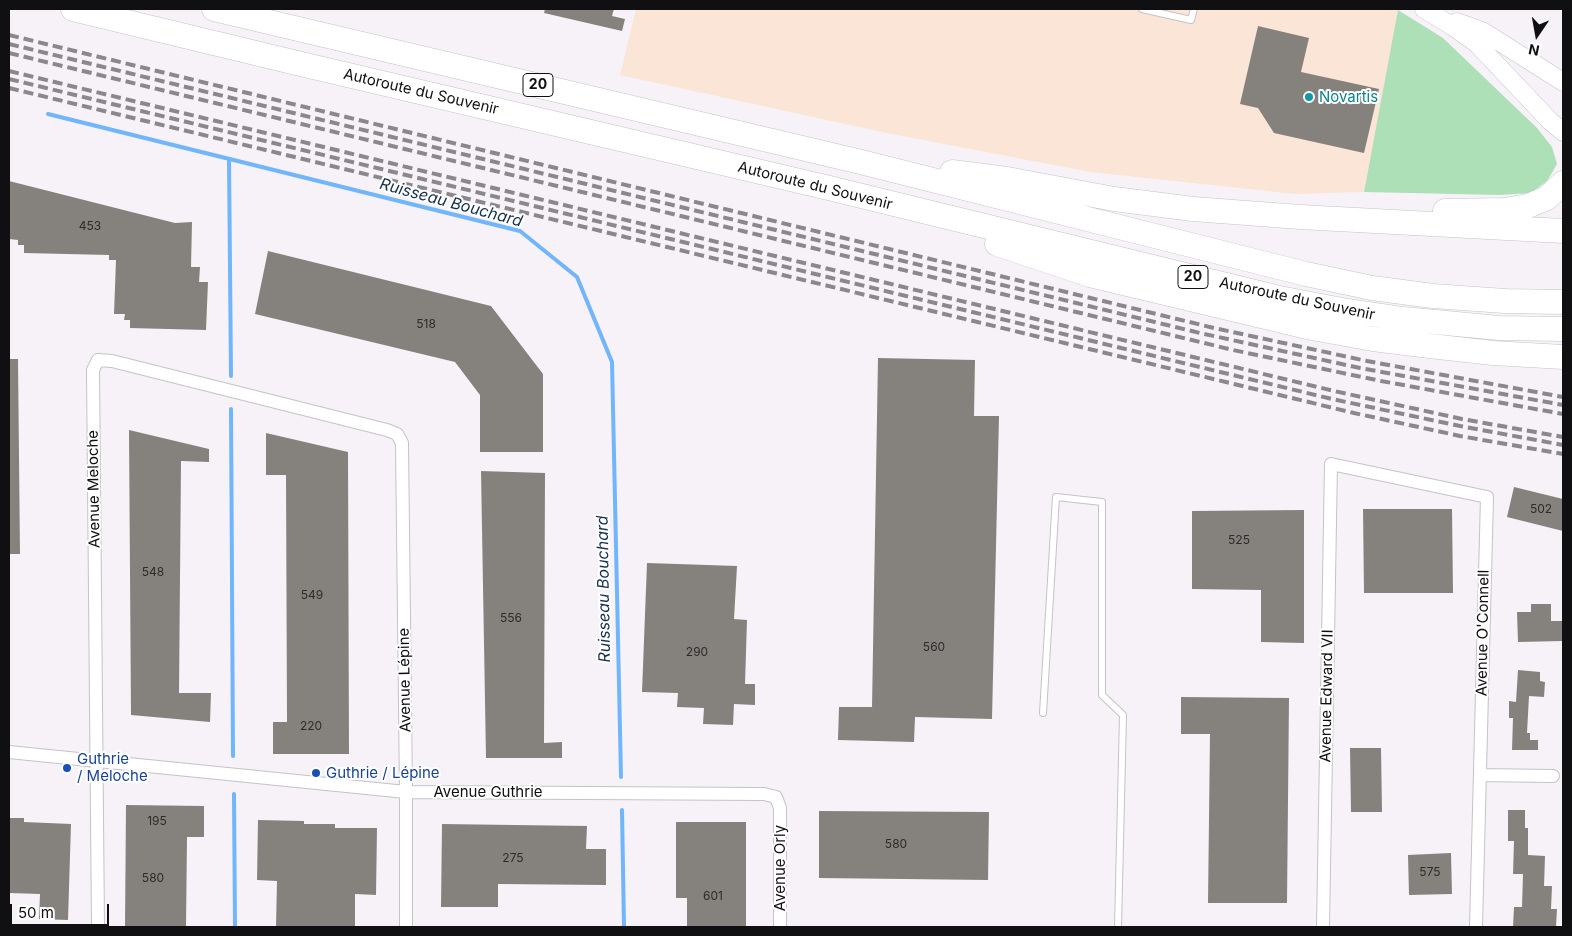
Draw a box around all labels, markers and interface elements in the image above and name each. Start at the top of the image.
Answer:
north arrow [1512,10,1562,60]
text: N [1527,41,1541,60]
street label: Autoroute du Souvenir [342,65,500,119]
road number: 20 [523,74,553,96]
place label: Novartis [1319,88,1378,106]
marker: Novartis [1303,91,1315,103]
street label: Autoroute du Souvenir [736,158,894,214]
water label: Ruisseau Bouchard [377,175,525,231]
house number: 453 [79,219,101,233]
road number: 20 [1178,266,1208,288]
street label: Autoroute du Souvenir [1217,274,1377,324]
house number: 518 [416,317,436,331]
street label: Avenue Meloche [84,430,104,548]
house number: 502 [1530,502,1552,516]
water label: Ruisseau Bouchard [593,515,615,663]
house number: 525 [1228,533,1250,547]
house number: 548 [142,565,164,579]
street label: Avenue O'Connell [1473,570,1493,696]
house number: 549 [301,588,323,602]
house number: 556 [500,611,522,625]
street label: Avenue Lépine [395,628,415,732]
street label: Avenue Edward VII [1317,629,1337,763]
house number: 560 [923,640,945,654]
house number: 290 [686,645,708,659]
house number: 220 [300,719,322,733]
place label: Guthrie / Meloche [77,750,148,785]
marker: Guthrie / Meloche [61,762,73,774]
place label: Guthrie / Lépine [326,764,440,782]
marker: Guthrie / Lépine [310,767,322,779]
street label: Avenue Guthrie [433,783,543,801]
house number: 195 [147,814,167,828]
street label: Avenue Orly [771,825,789,911]
house number: 580 [885,837,907,851]
house number: 275 [502,851,524,865]
house number: 575 [1419,865,1441,879]
house number: 580 [142,871,164,885]
house number: 601 [703,889,723,903]
scale bar [12,894,111,926]
text: 50 m [18,903,54,922]

